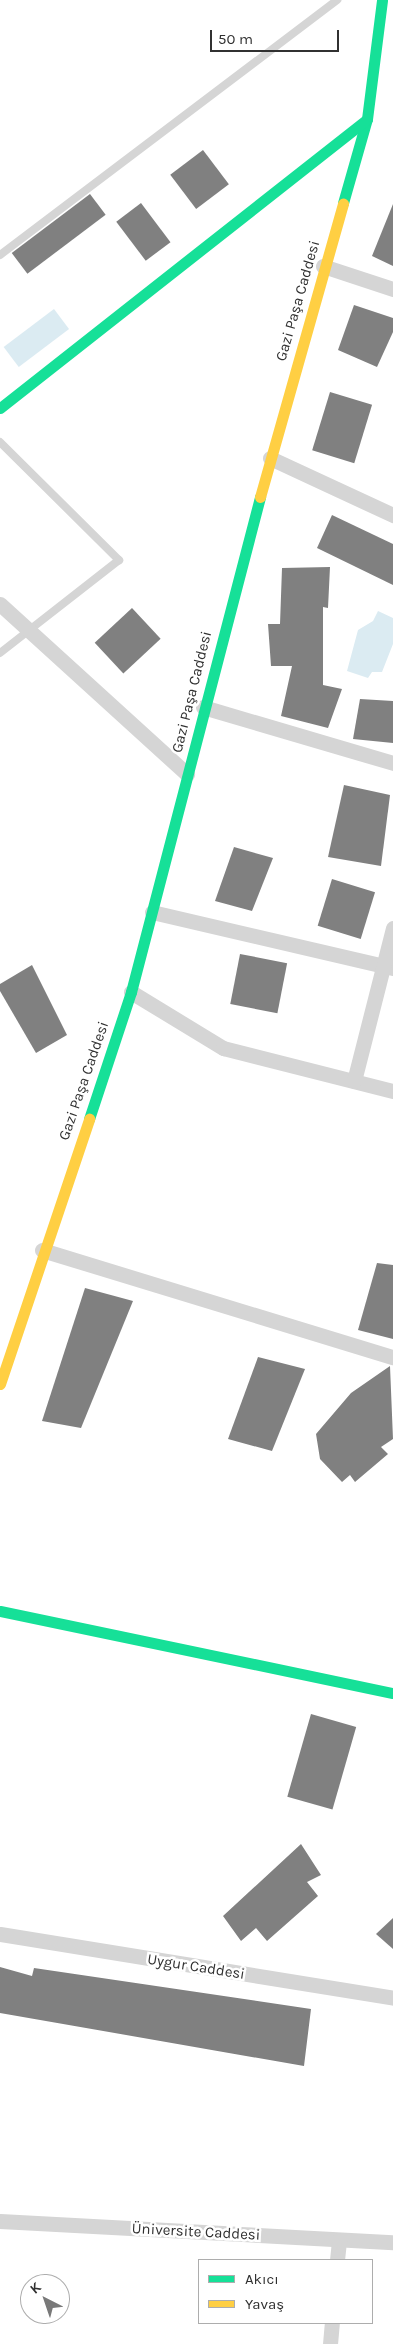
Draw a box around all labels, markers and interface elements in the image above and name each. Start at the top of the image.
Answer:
scale bar [213,20,342,52]
text: 50 m [218,30,253,48]
street label: Gazi Paşa Caddesi [272,239,324,363]
street label: Gazi Paşa Caddesi [168,629,216,755]
street label: Gazi Paşa Caddesi [55,1019,113,1143]
street label: Uygur Caddesi [146,1950,246,1984]
street label: Üniversite Caddesi [131,2220,261,2244]
legend [198,2259,373,2324]
text: Akıcı [245,2270,279,2288]
north arrow [20,2274,70,2324]
text: K [26,2279,45,2297]
text: Yavaş [245,2295,284,2313]

